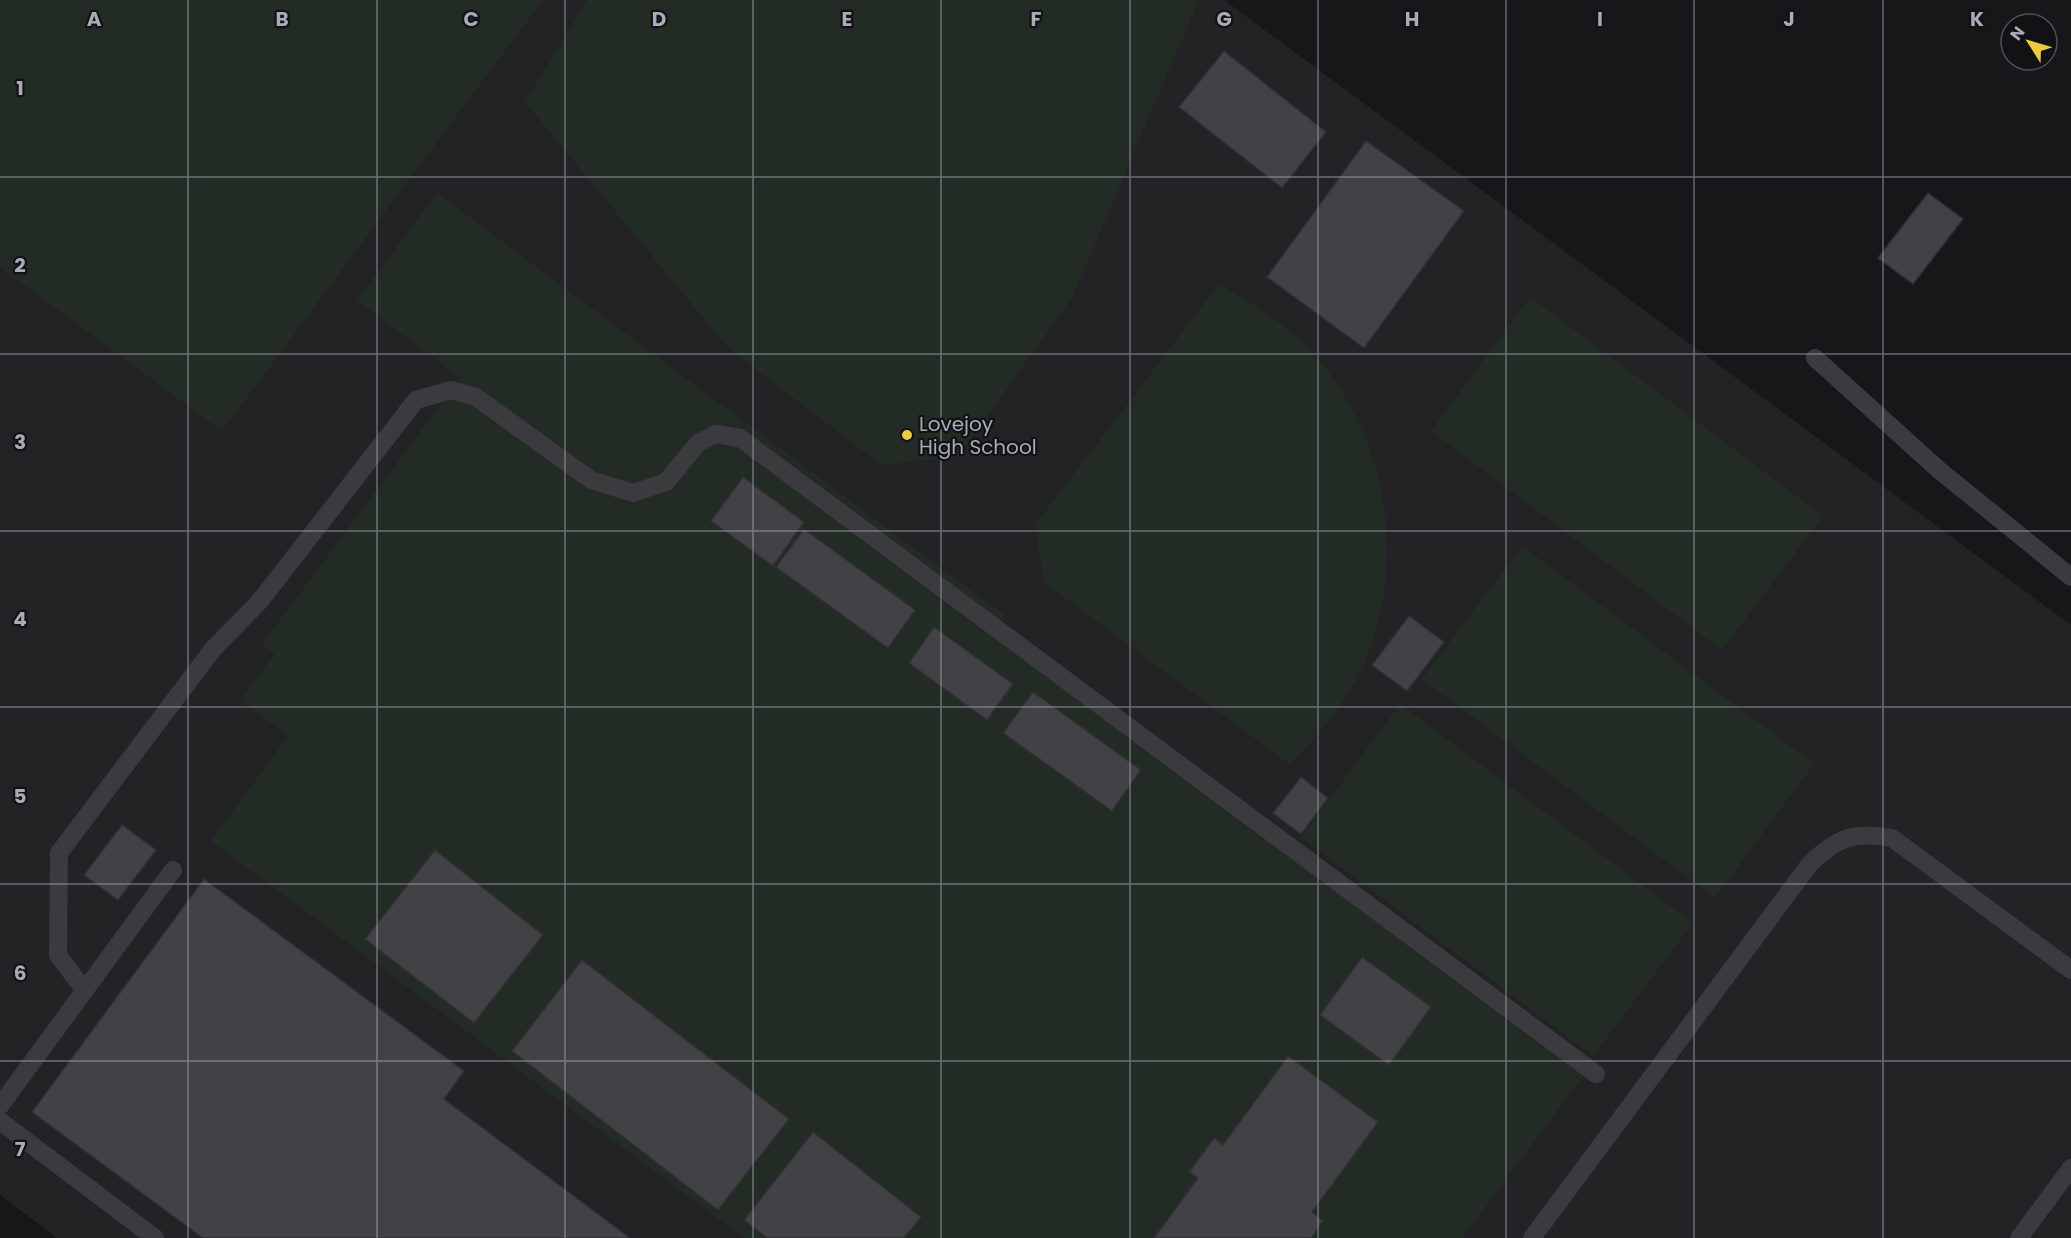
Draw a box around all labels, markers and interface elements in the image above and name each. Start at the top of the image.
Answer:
text: A [87,5,102,33]
text: B [275,5,289,33]
text: C [463,5,479,33]
text: D [652,5,666,33]
text: E [842,5,852,33]
text: F [1031,5,1042,33]
text: G [1216,5,1232,33]
text: H [1405,5,1419,33]
text: I [1597,5,1603,33]
text: J [1783,5,1795,33]
text: K [1970,5,1984,33]
north arrow [1999,12,2059,72]
text: N [2005,22,2030,45]
text: 1 [16,74,24,102]
text: 2 [14,251,26,279]
place label: Lovejoy High School [919,410,1037,461]
text: 3 [14,428,26,456]
marker: Lovejoy High School [900,428,914,442]
text: 4 [13,605,27,633]
text: 5 [14,782,27,810]
text: 6 [14,959,26,987]
text: 7 [15,1135,26,1163]

